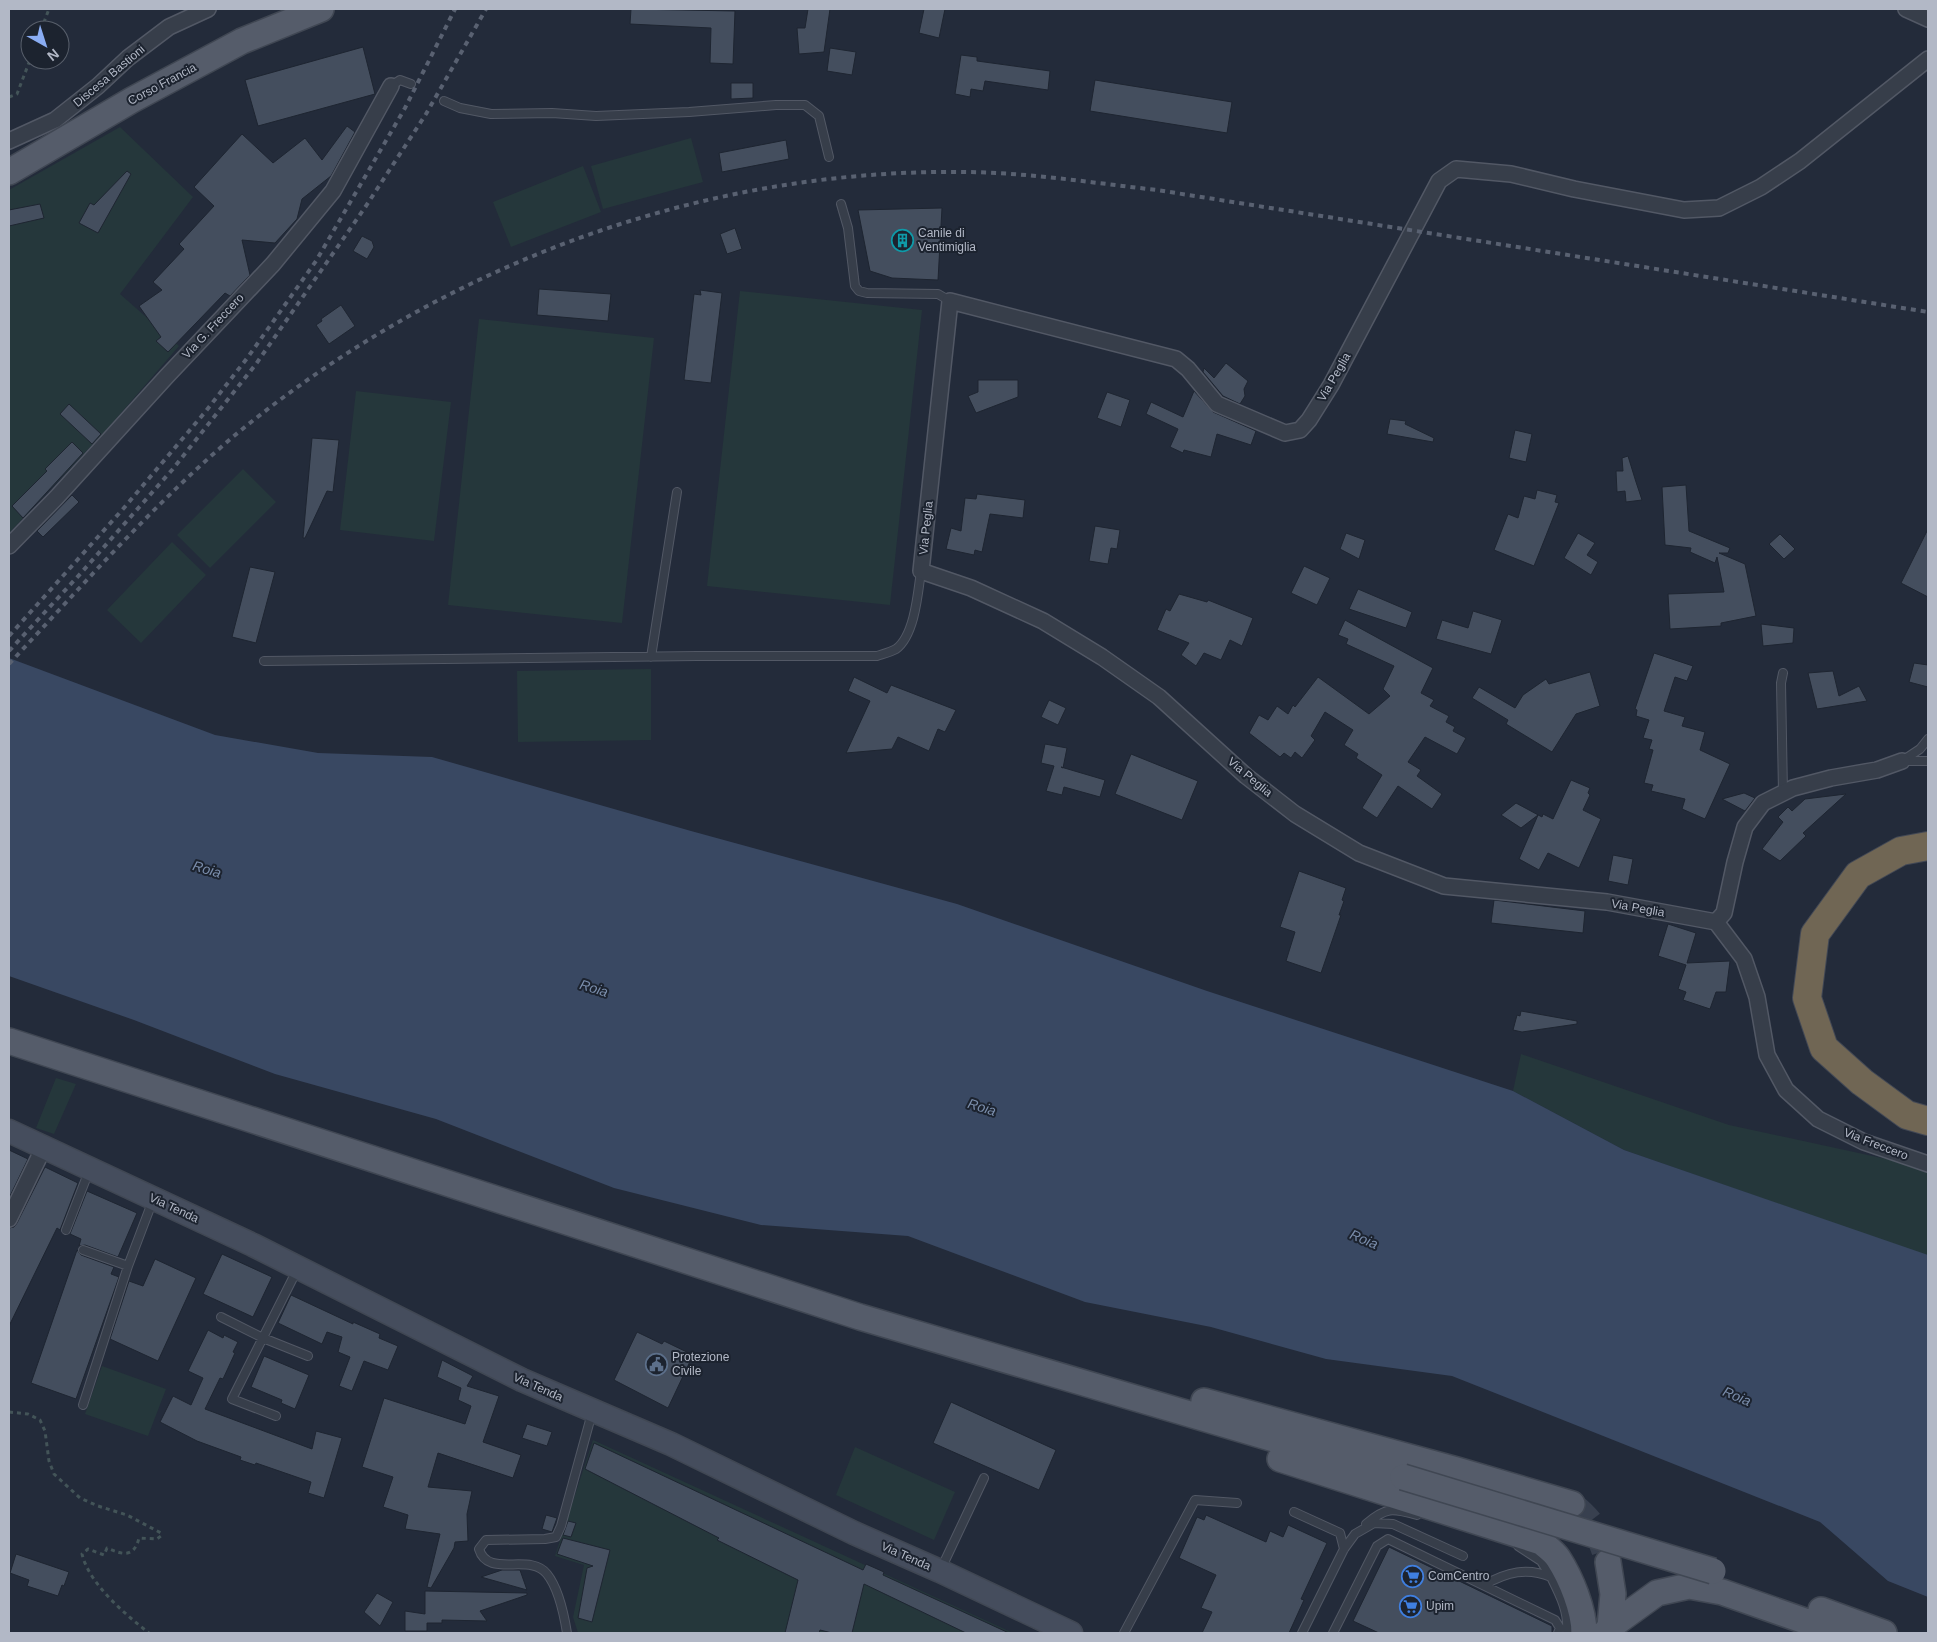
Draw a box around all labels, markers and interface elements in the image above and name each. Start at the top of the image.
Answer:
north arrow [20,20,70,70]
street label: Discesa Bastioni [71,42,147,110]
text: N [44,46,62,65]
street label: Corso Francia [125,60,199,108]
place label: Canile di Ventimiglia [918,226,976,254]
building icon: Canile di Ventimiglia [890,228,914,252]
street label: Via G. Freccero [179,290,247,361]
street label: Via Peglia [1314,350,1354,404]
street label: Via Peglia [916,500,936,555]
street label: Via Peglia [1225,754,1275,800]
water label: Roia [191,857,223,881]
street label: Via Peglia [1610,896,1666,920]
water label: Roia [578,976,610,1000]
water label: Roia [966,1095,998,1119]
street label: Via Freccero [1842,1125,1910,1163]
street label: Via Tenda [147,1190,201,1226]
water label: Roia [1348,1226,1381,1252]
place label: Protezione Civile [672,1350,730,1378]
public building icon: Protezione Civile [644,1352,668,1376]
street label: Via Tenda [511,1370,565,1404]
water label: Roia [1721,1383,1754,1409]
street label: Via Tenda [879,1539,933,1573]
supermarket icon: ComCentro [1400,1564,1424,1588]
place label: ComCentro [1428,1569,1490,1583]
supermarket icon: Upim [1398,1594,1422,1618]
place label: Upim [1426,1599,1454,1613]

